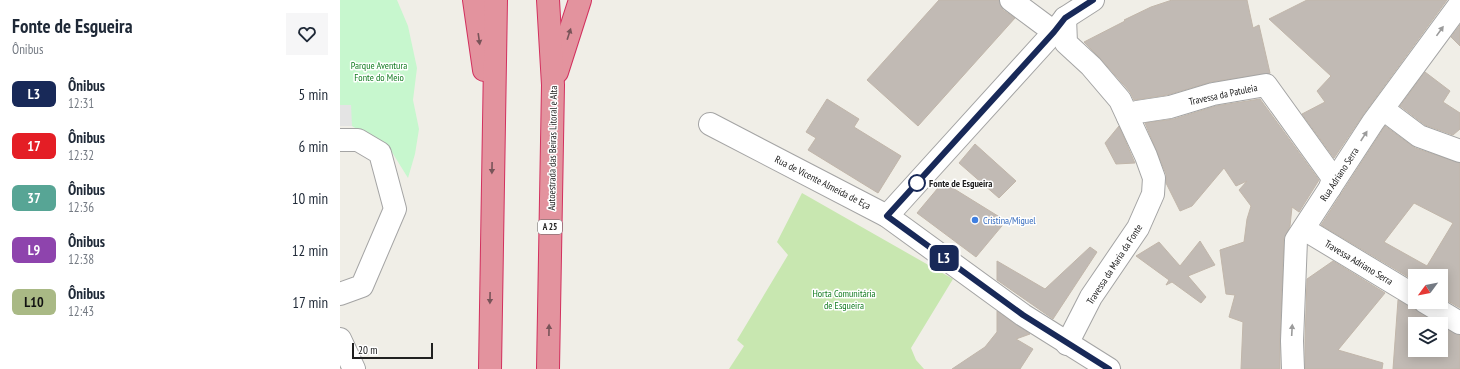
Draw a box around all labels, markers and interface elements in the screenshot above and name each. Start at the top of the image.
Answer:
button: heart [286,13,328,55]
text: Fonte de Esgueira [12,14,133,38]
one-way arrow [1436,26,1444,36]
one-way arrow [566,28,572,40]
one-way arrow [476,33,482,45]
text: Ônibus [12,41,43,58]
park label: Parque Aventura Fonte do Meio [351,59,407,84]
text: Ônibus [68,76,105,95]
street label: Travessa da Patuleia [1188,81,1259,108]
text: L3 [28,85,40,103]
text: 5 min [298,85,328,104]
street label: Autoestrada das Beiras Litoral e Alta [545,85,560,211]
text: 12:31 [68,95,94,112]
text: Ônibus [68,128,105,147]
one-way arrow [1360,131,1368,141]
text: 17 [27,137,41,155]
text: 6 min [298,137,328,156]
street label: Rua Adriano Serra [1317,145,1362,204]
text: 12:32 [68,147,94,164]
street label: Rua de Vicente Almeida de Eça [773,153,873,212]
one-way arrow [489,162,495,175]
marker: Fonte de Esgueira [908,174,926,192]
place label: Fonte de Esgueira [929,177,992,190]
text: Ônibus [68,180,105,199]
text: 37 [27,189,41,207]
text: 10 min [292,189,328,208]
text: 12:36 [68,199,94,216]
place label: Cristina/Miguel [983,214,1036,227]
marker: Cristina/Miguel [970,215,980,225]
road number: A 25 [538,220,562,234]
street label: Travessa da Maria da Fonte [1084,222,1145,307]
text: Ônibus [68,232,105,251]
street label: Travessa Adriano Serra [1322,237,1395,288]
text: L9 [28,241,40,259]
text: 12 min [292,241,328,260]
line badge: L3 [926,245,962,271]
text: L3 [938,249,950,267]
text: 12:38 [68,251,94,268]
north arrow [1408,269,1448,309]
map controls [1408,269,1448,357]
text: Ônibus [68,284,105,303]
park label: Horta Comunitária de Esgueira [812,287,876,312]
one-way arrow [487,292,493,305]
text: L10 [24,293,44,311]
text: 17 min [292,293,328,312]
text: 12:43 [68,303,94,320]
button: layers [1408,317,1448,357]
one-way arrow [545,324,552,336]
one-way arrow [1289,324,1296,336]
scale bar [352,341,433,360]
text: 20 m [358,343,377,357]

